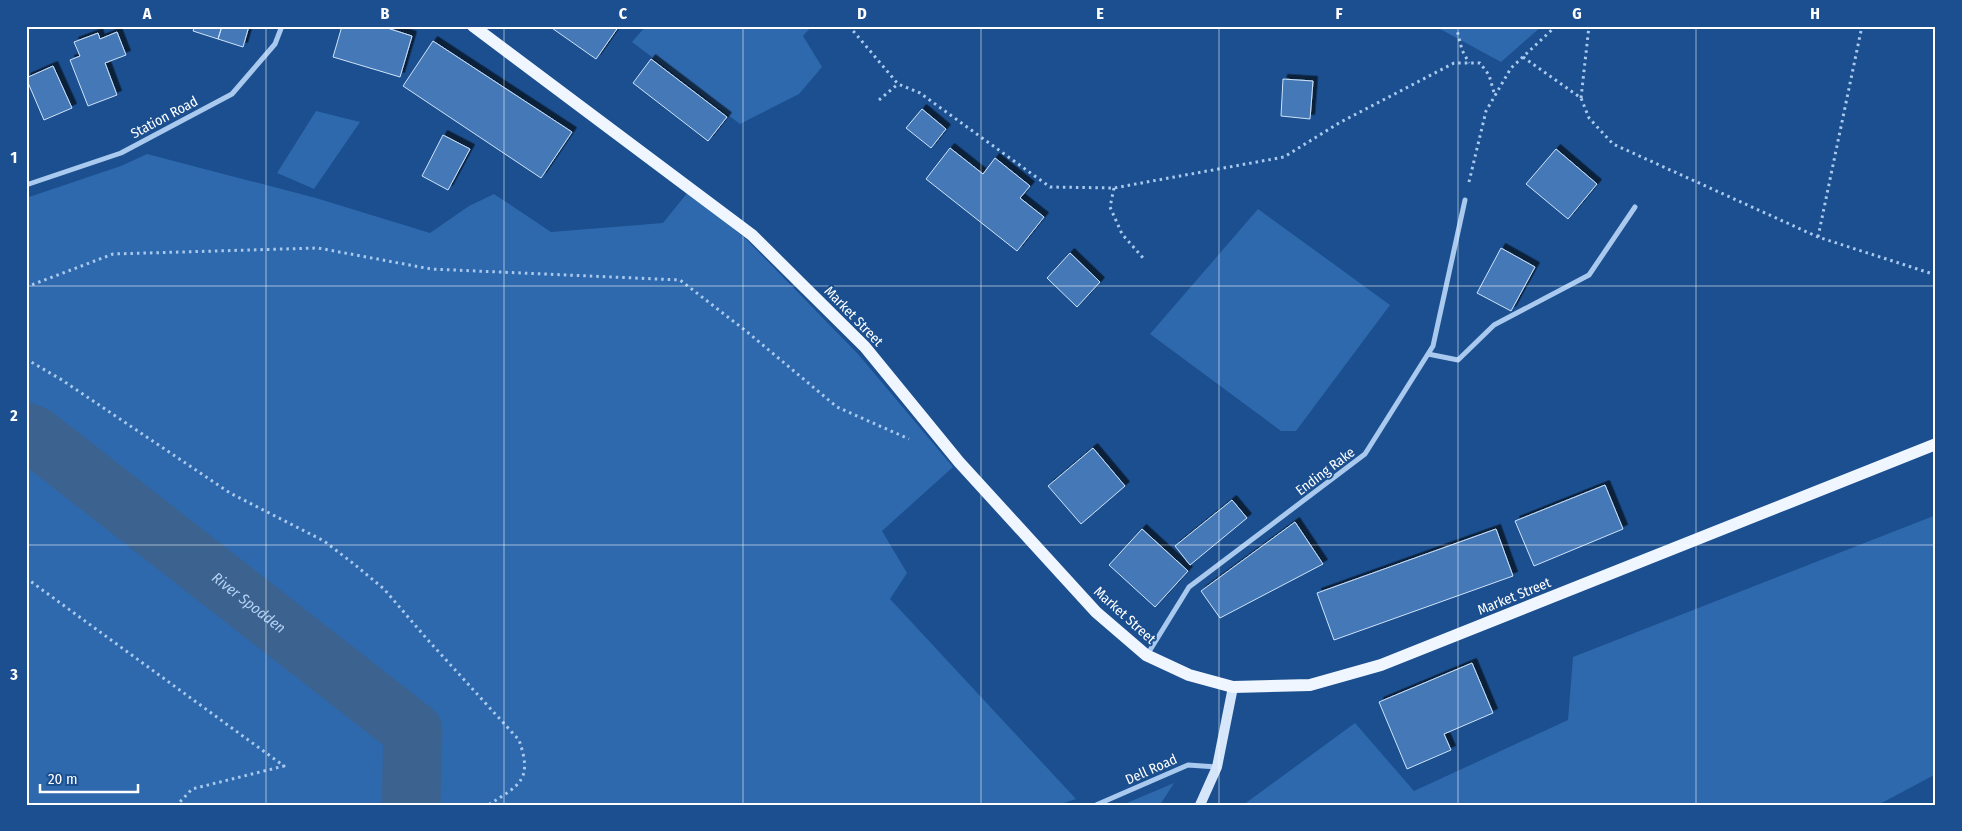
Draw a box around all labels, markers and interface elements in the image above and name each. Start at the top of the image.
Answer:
text: A [142,4,152,23]
text: B [381,4,390,23]
text: C [619,4,628,23]
text: D [857,4,867,23]
text: E [1096,4,1104,23]
text: F [1335,4,1343,23]
text: G [1572,4,1582,23]
text: H [1810,4,1820,23]
street label: Station Road [128,93,201,142]
text: 1 [11,148,17,167]
street label: Market Street [821,283,887,350]
text: 2 [9,406,18,425]
street label: Ending Rake [1292,444,1358,499]
water label: River Spodden [208,569,289,637]
street label: Market Street [1475,574,1554,619]
street label: Market Street [1090,583,1159,648]
text: 3 [9,665,18,684]
street label: Dell Road [1123,751,1180,788]
scale bar [40,761,138,793]
text: 20 m [48,770,78,788]

